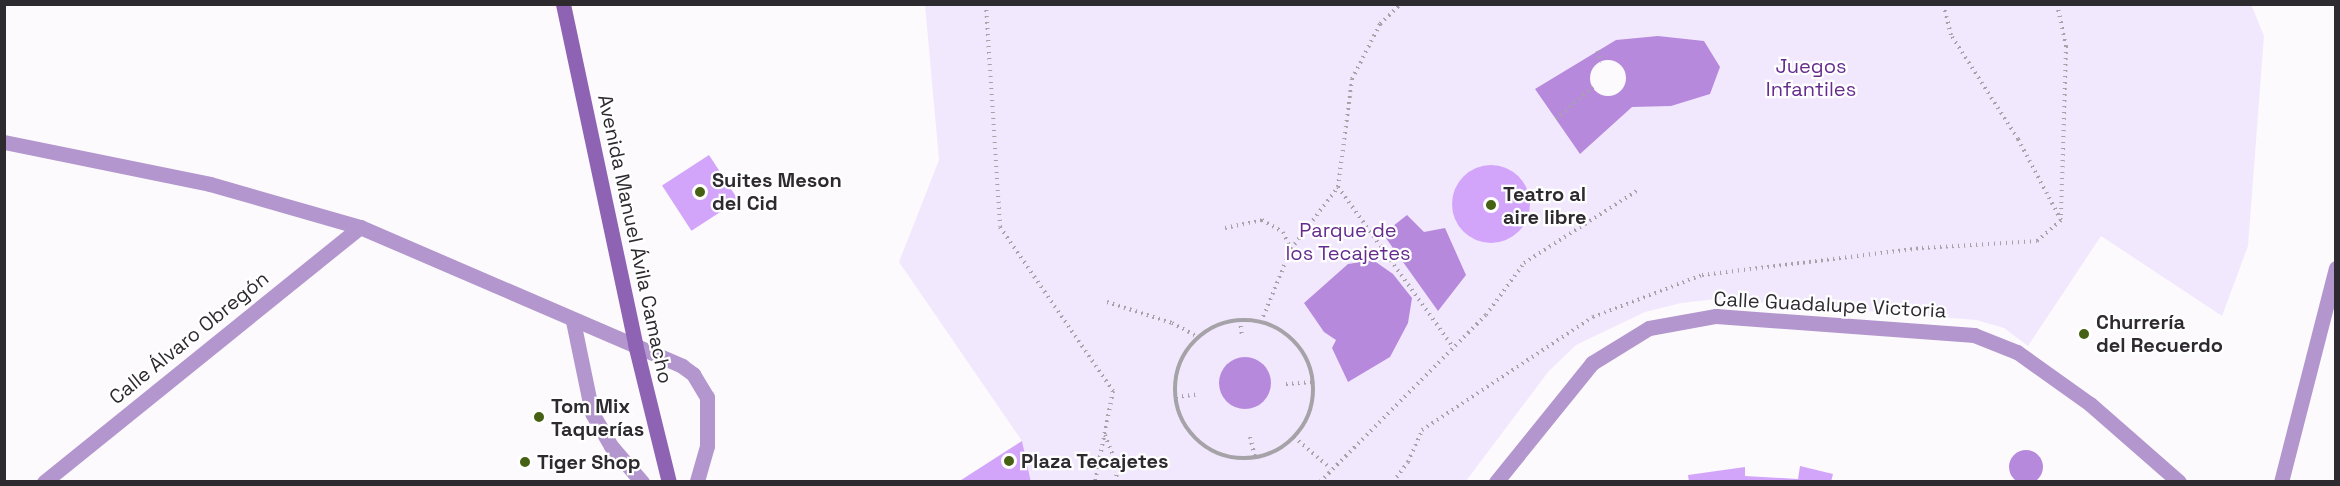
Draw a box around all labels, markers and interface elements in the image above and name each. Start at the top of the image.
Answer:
park label: Juegos Infantiles [1766,54,1856,101]
street label: Avenida Manuel Ávila Camacho [593,92,677,386]
place label: Suites Meson del Cid [712,168,842,215]
place label: Teatro al aire libre [1503,182,1587,229]
marker: Suites Meson del Cid [693,185,707,199]
marker: Teatro al aire libre [1484,198,1498,212]
park label: Parque de los Tecajetes [1285,219,1411,266]
street label: Calle Álvaro Obregón [105,266,273,410]
street label: Calle Guadalupe Victoria [1713,287,1947,323]
place label: Churrería del Recuerdo [2096,310,2223,357]
marker: Churrería del Recuerdo [2077,327,2091,341]
place label: Tom Mix Taquerías [551,394,644,441]
marker: Tom Mix Taquerías [532,410,546,424]
place label: Plaza Tecajetes [1021,449,1169,473]
place label: Tiger Shop [537,450,641,474]
marker: Plaza Tecajetes [1002,454,1016,468]
marker: Tiger Shop [518,455,532,469]

